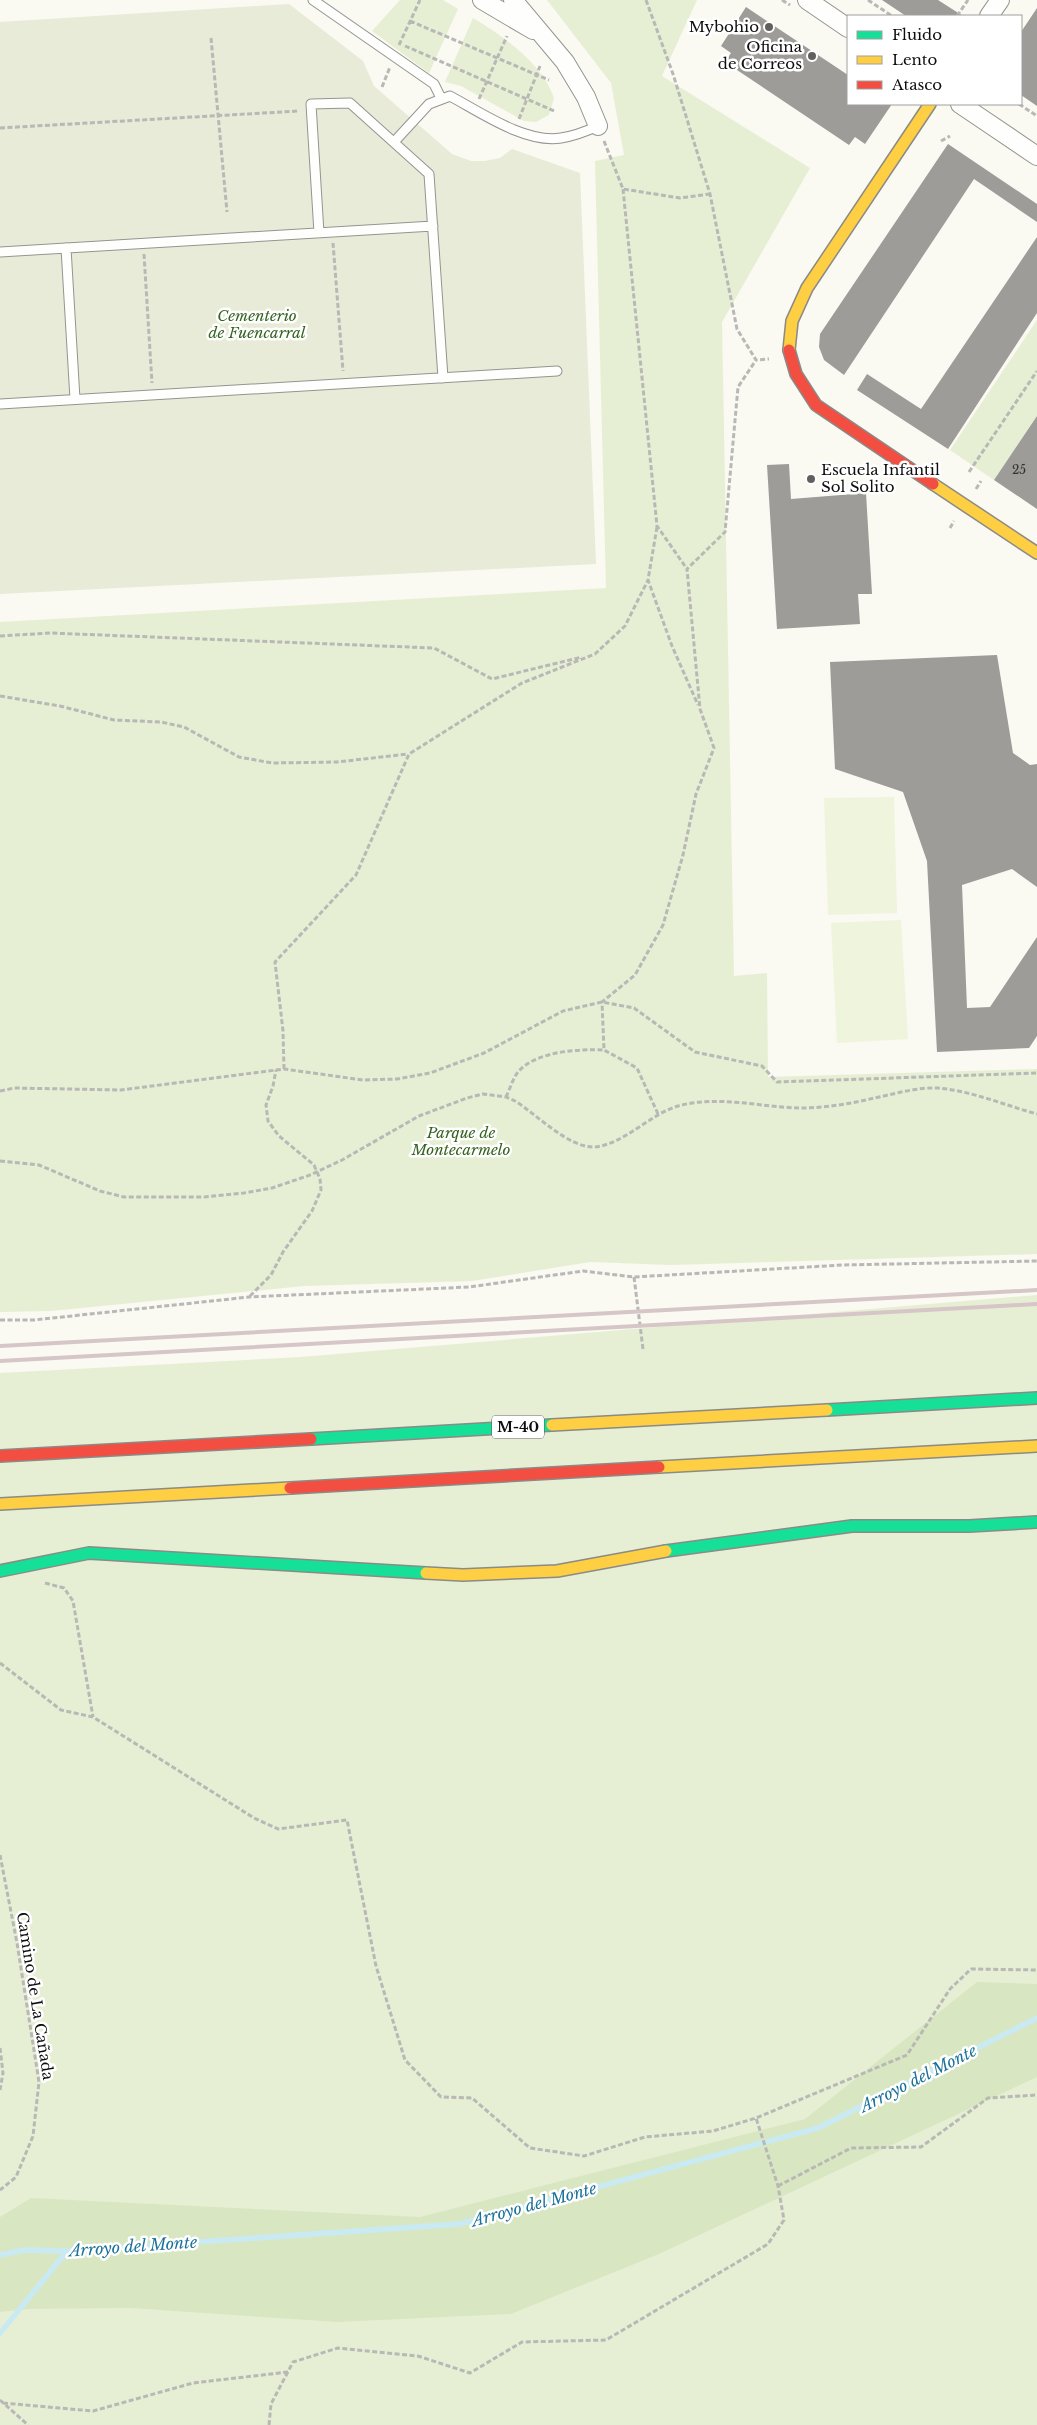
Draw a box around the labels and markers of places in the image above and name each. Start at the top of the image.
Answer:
place label: Mybohio [689,17,759,36]
marker: Mybohio [763,21,775,33]
place label: Oficina de Correos [718,37,803,73]
marker: Oficina de Correos [806,50,818,62]
place label: Escuela Infantil Sol Solito [821,460,940,496]
marker: Escuela Infantil Sol Solito [805,473,817,485]

